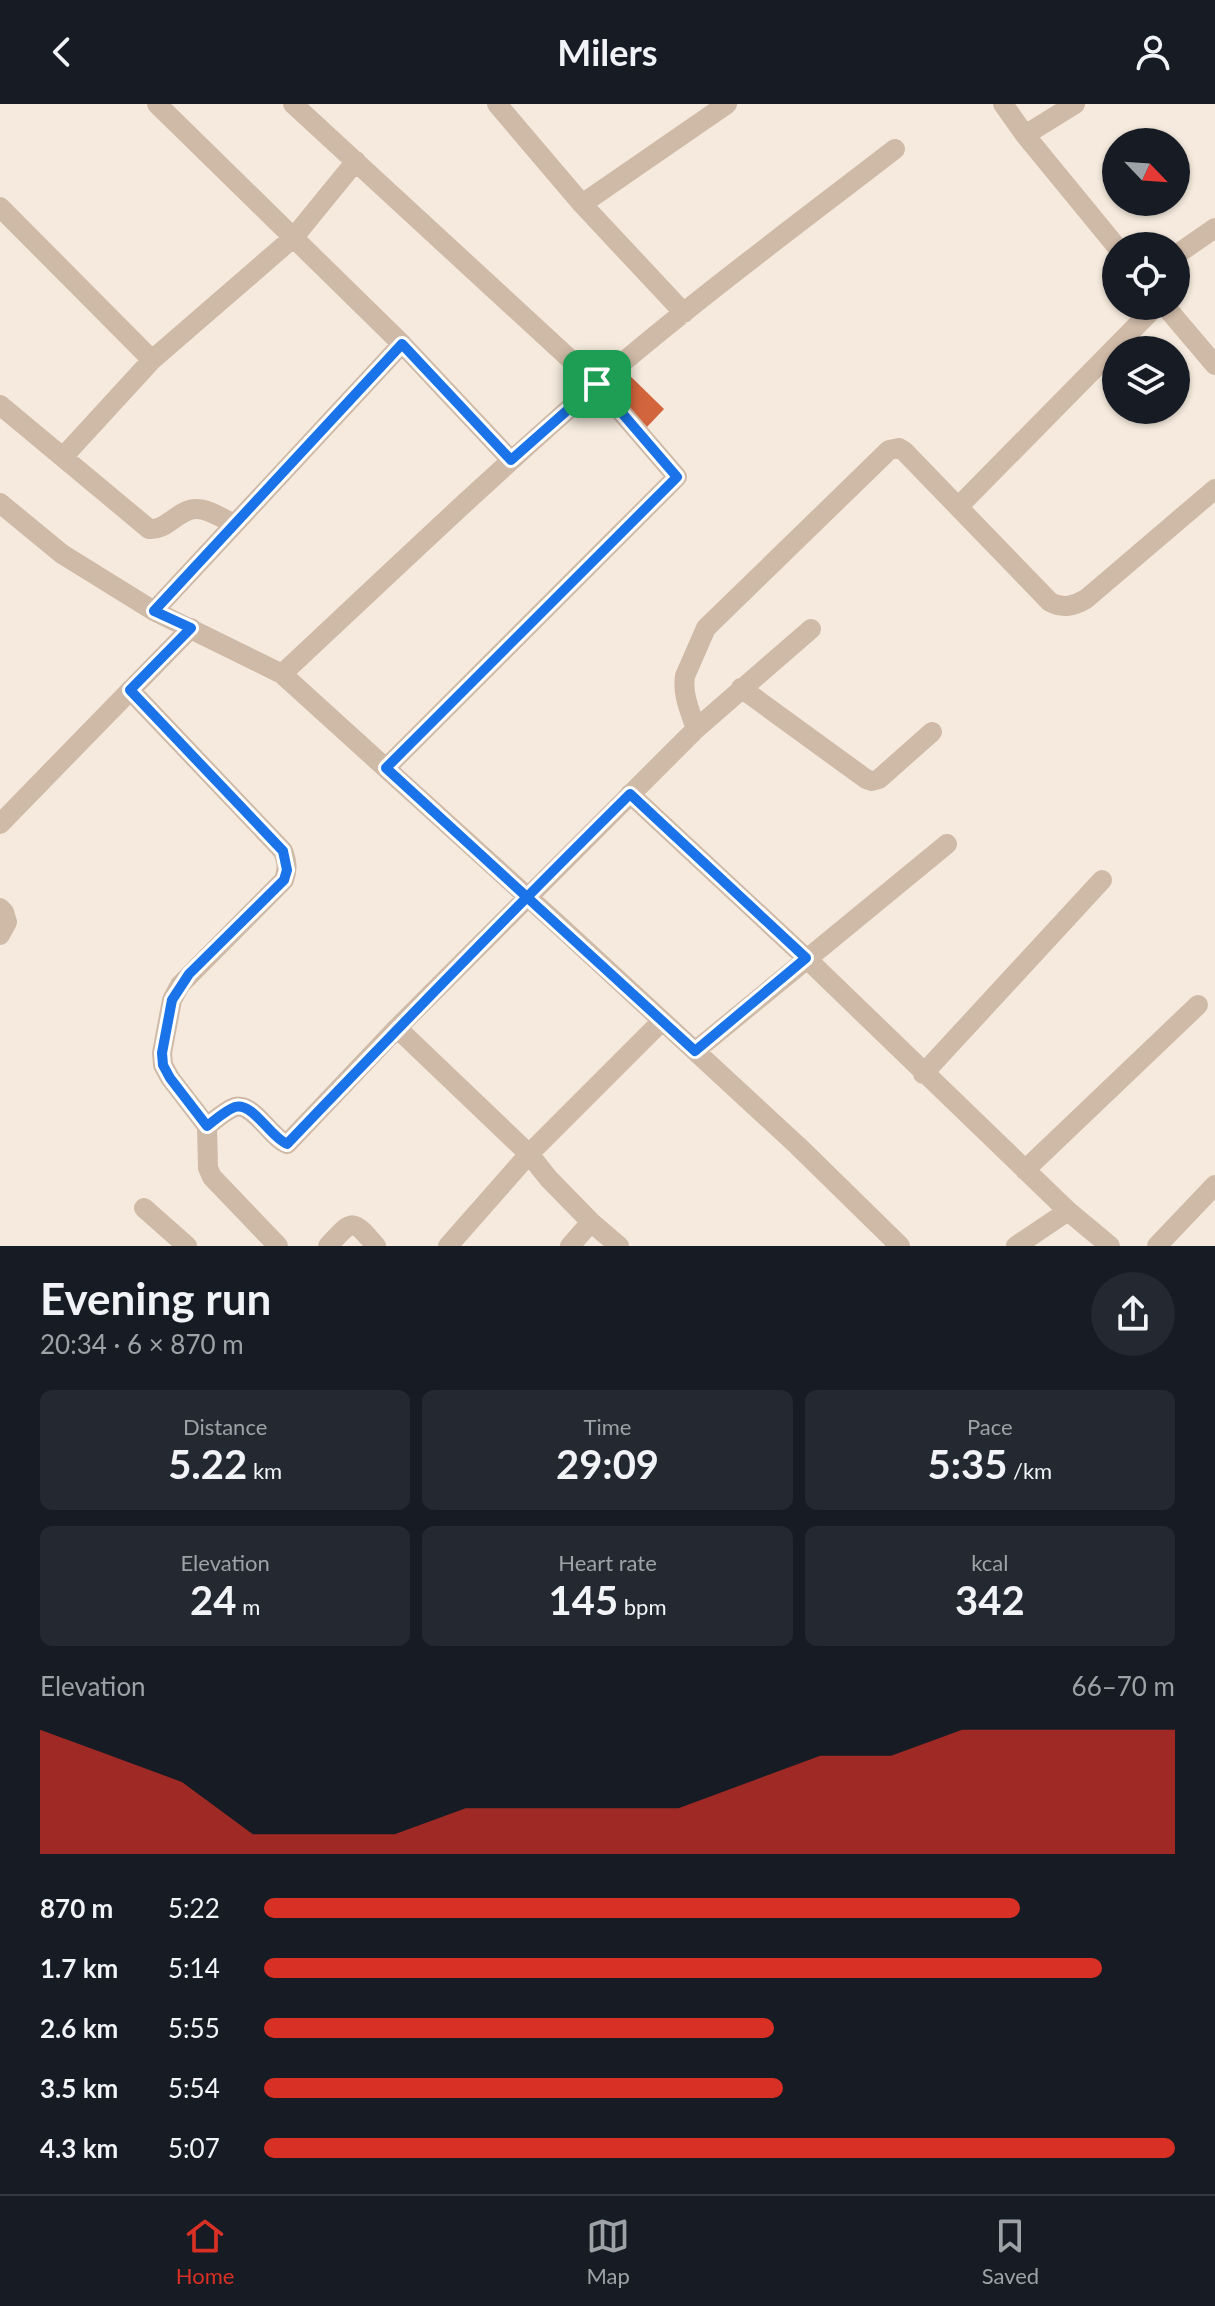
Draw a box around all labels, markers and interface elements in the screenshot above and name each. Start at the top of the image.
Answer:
icon: back [40,30,84,74]
text: Milers [557,30,658,74]
icon: person [1131,30,1175,74]
north arrow [1102,128,1190,216]
map controls [1102,128,1190,424]
button: locate [1102,232,1190,320]
button: layers [1102,336,1190,424]
pin [563,350,631,418]
icon: arrive [575,362,619,406]
text: Evening run [40,1272,271,1324]
button: share [1091,1272,1175,1356]
text: 20:34 · 6 × 870 m [40,1328,244,1360]
text: Distance [183,1413,267,1440]
text: Time [584,1413,631,1440]
text: Pace [967,1413,1013,1440]
text: 5.22 [168,1440,247,1488]
text: 29:09 [556,1440,659,1488]
text: 5:35 [927,1440,1007,1488]
text: km [247,1457,282,1484]
text: /km [1007,1457,1052,1484]
text: Elevation [180,1549,270,1576]
text: Heart rate [558,1549,657,1576]
text: kcal [971,1549,1008,1576]
text: 24 [190,1576,237,1624]
text: 145 [548,1576,618,1624]
text: 342 [955,1576,1025,1624]
text: m [237,1593,260,1620]
text: bpm [618,1593,666,1620]
text: Elevation [40,1670,146,1702]
text: 66–70 m [1072,1670,1175,1702]
text: 870 m [40,1892,113,1924]
text: 5:22 [168,1892,220,1924]
text: 1.7 km [40,1952,118,1984]
text: 5:14 [168,1952,220,1984]
text: 2.6 km [40,2012,118,2044]
text: 5:55 [168,2012,220,2044]
text: 3.5 km [40,2072,118,2104]
text: 5:54 [168,2072,220,2104]
text: 4.3 km [40,2132,118,2164]
text: 5:07 [168,2132,220,2164]
tab: Home [176,2214,234,2289]
tab: Map [586,2214,630,2289]
tab: Saved [982,2214,1039,2289]

